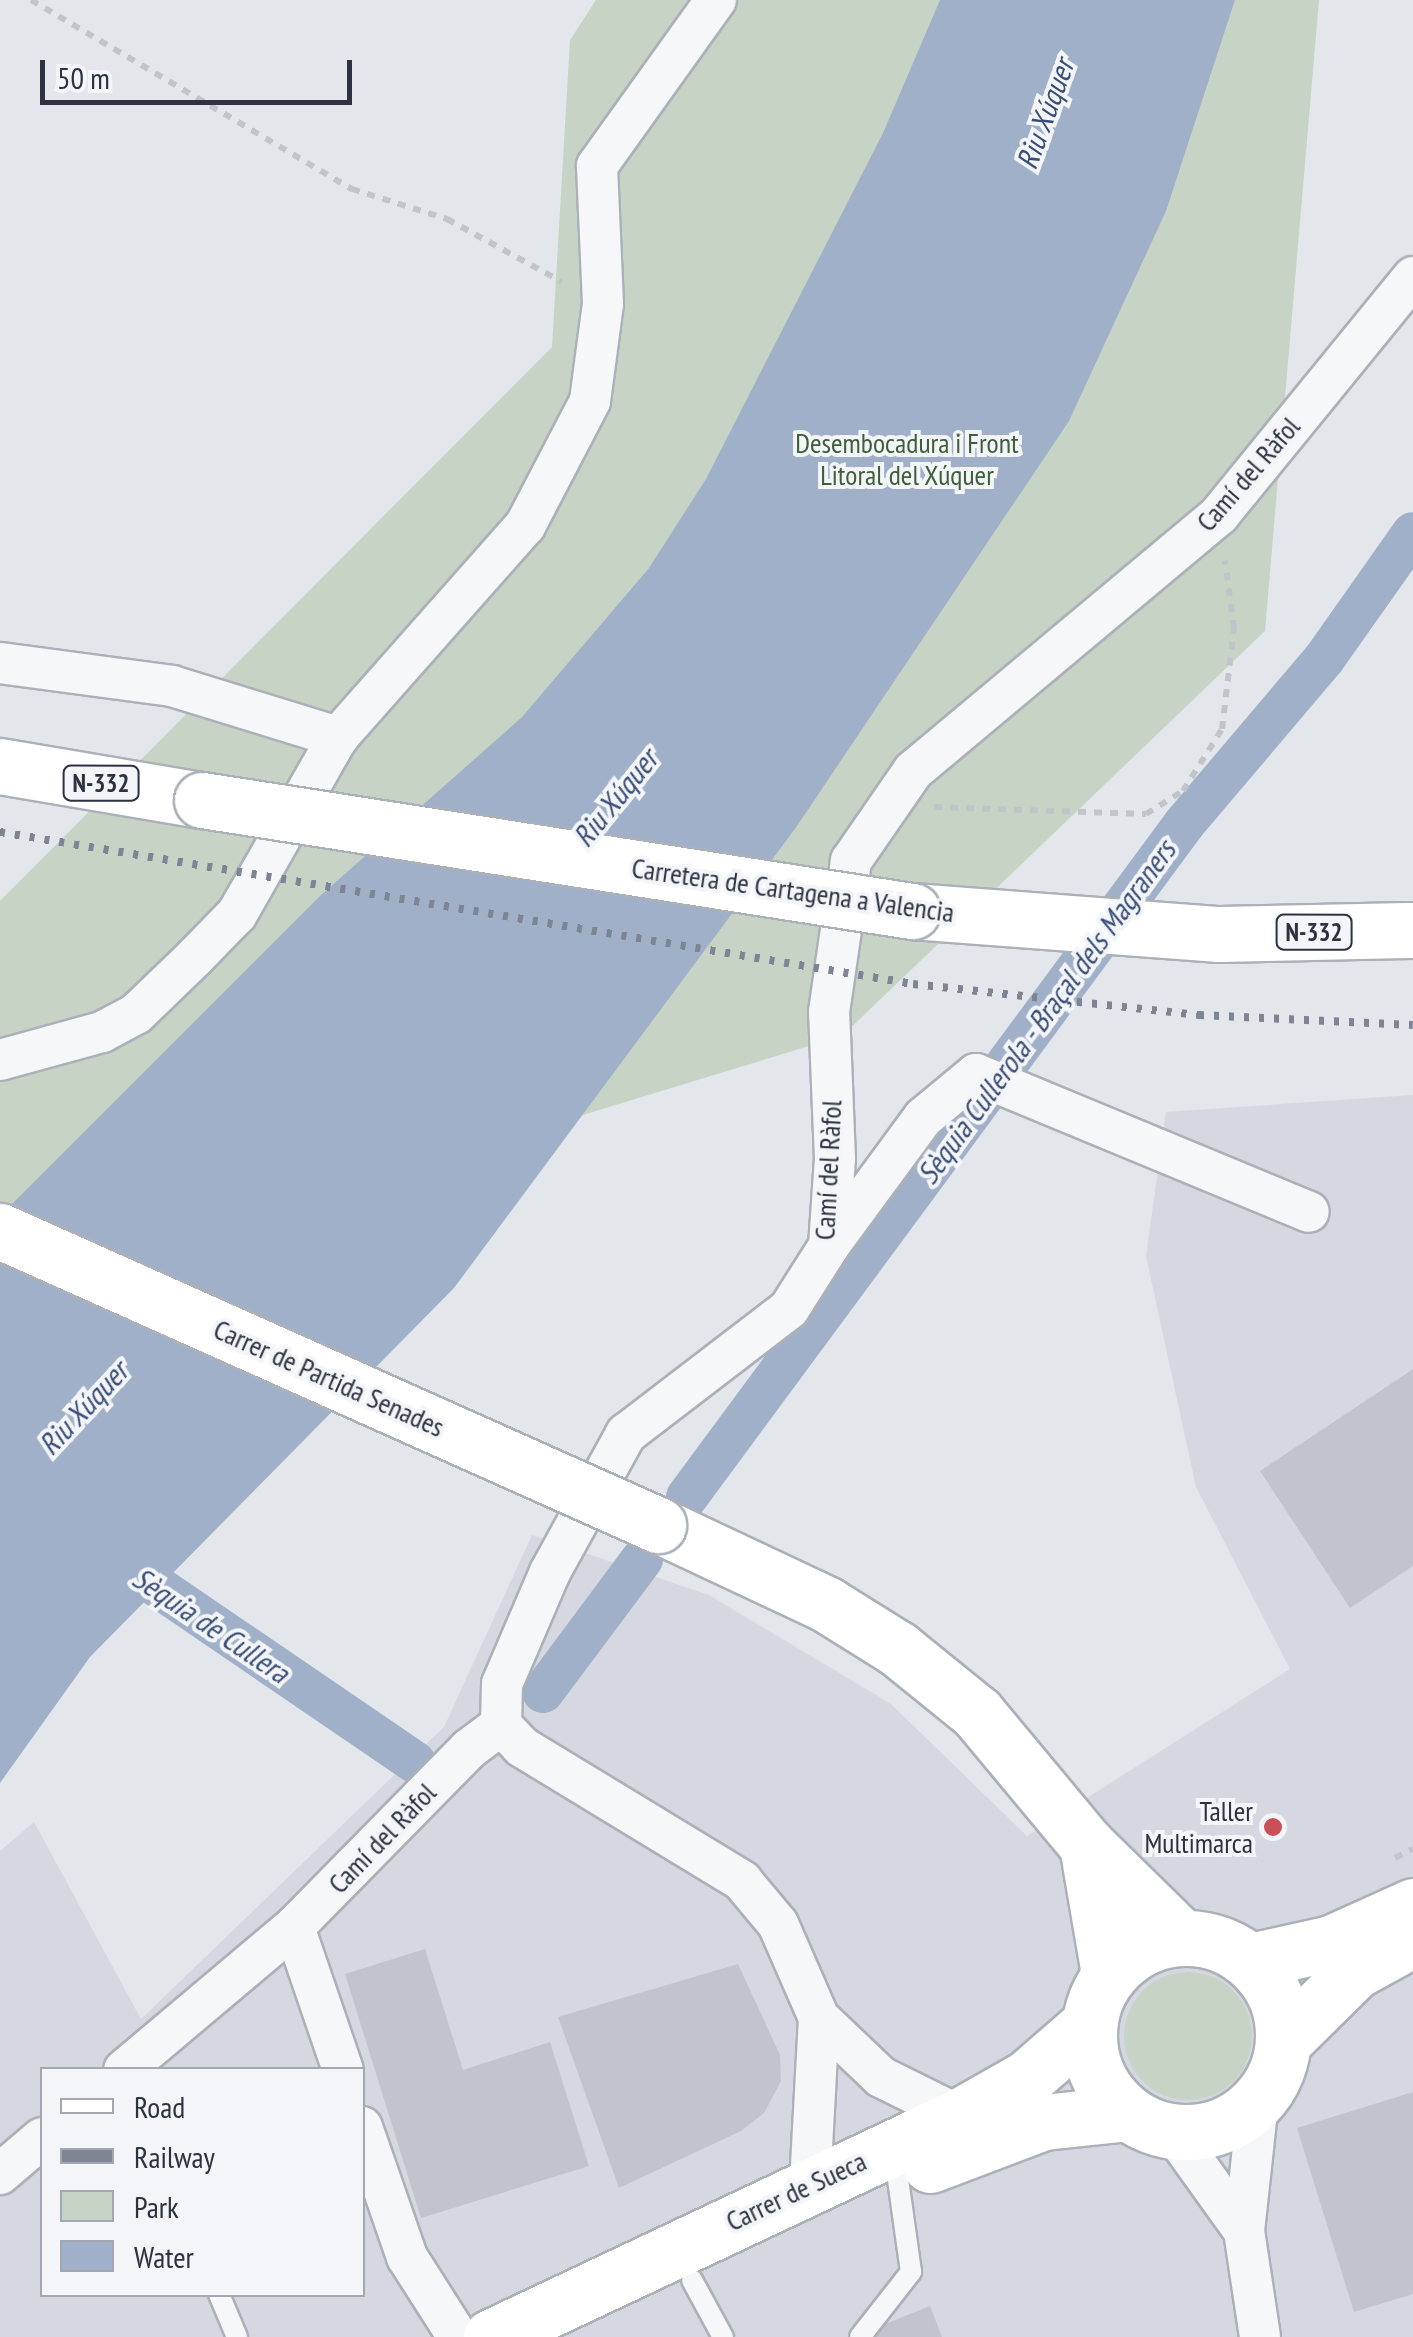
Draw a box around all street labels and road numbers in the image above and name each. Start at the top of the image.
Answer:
street label: Camí del Ràfol [1189,410,1307,538]
road number: N-332 [61,763,141,803]
street label: Carretera de Cartagena a Valencia [629,851,957,929]
road number: N-332 [1274,912,1354,952]
street label: Camí del Ràfol [808,1099,848,1241]
street label: Carrer de Partida Senades [209,1312,449,1444]
street label: Camí del Ràfol [321,1776,443,1900]
street label: Carrer de Sueca [721,2144,871,2238]

